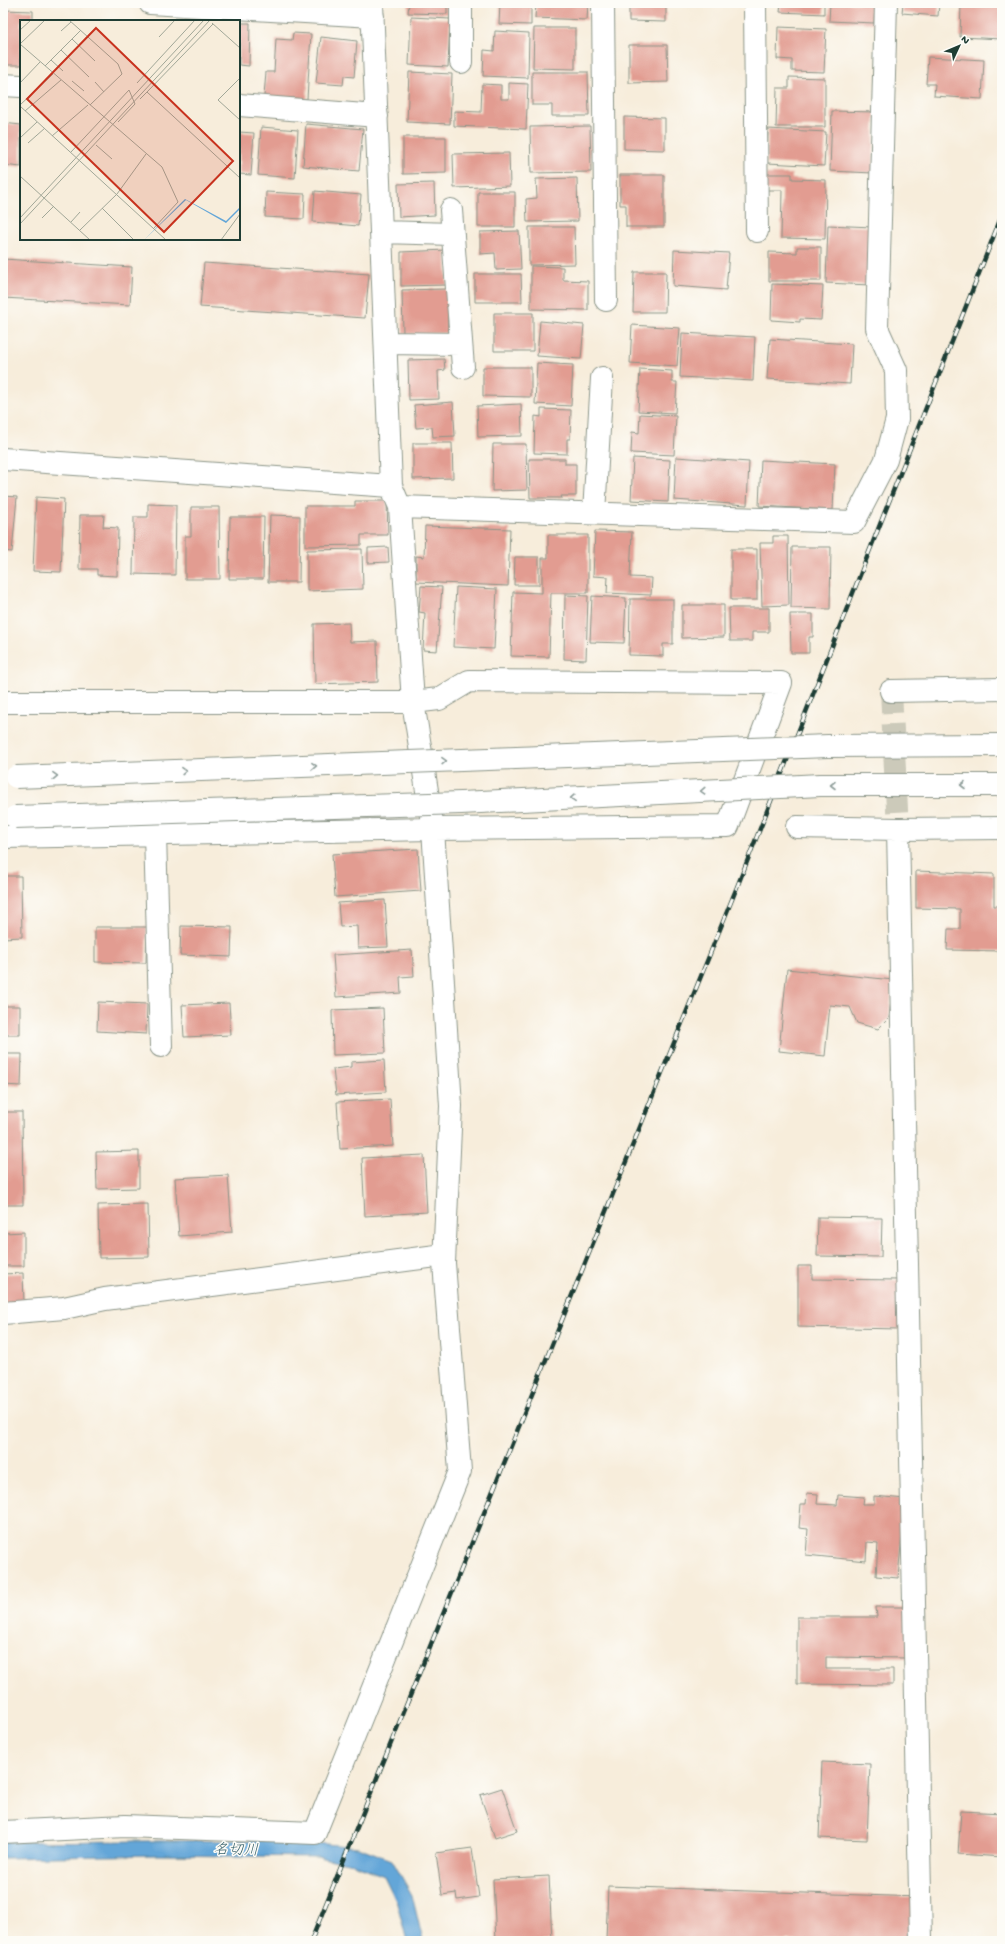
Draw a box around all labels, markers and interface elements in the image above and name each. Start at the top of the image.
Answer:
inset map [20,20,240,240]
north arrow [939,26,979,66]
text: N [958,34,972,47]
one-way arrow [441,757,447,766]
one-way arrow [311,762,317,770]
one-way arrow [181,767,187,775]
one-way arrow [52,771,58,780]
one-way arrow [830,781,836,789]
one-way arrow [960,781,966,789]
one-way arrow [700,787,706,795]
one-way arrow [570,793,576,802]
water label: 名切川 [213,1842,259,1860]

